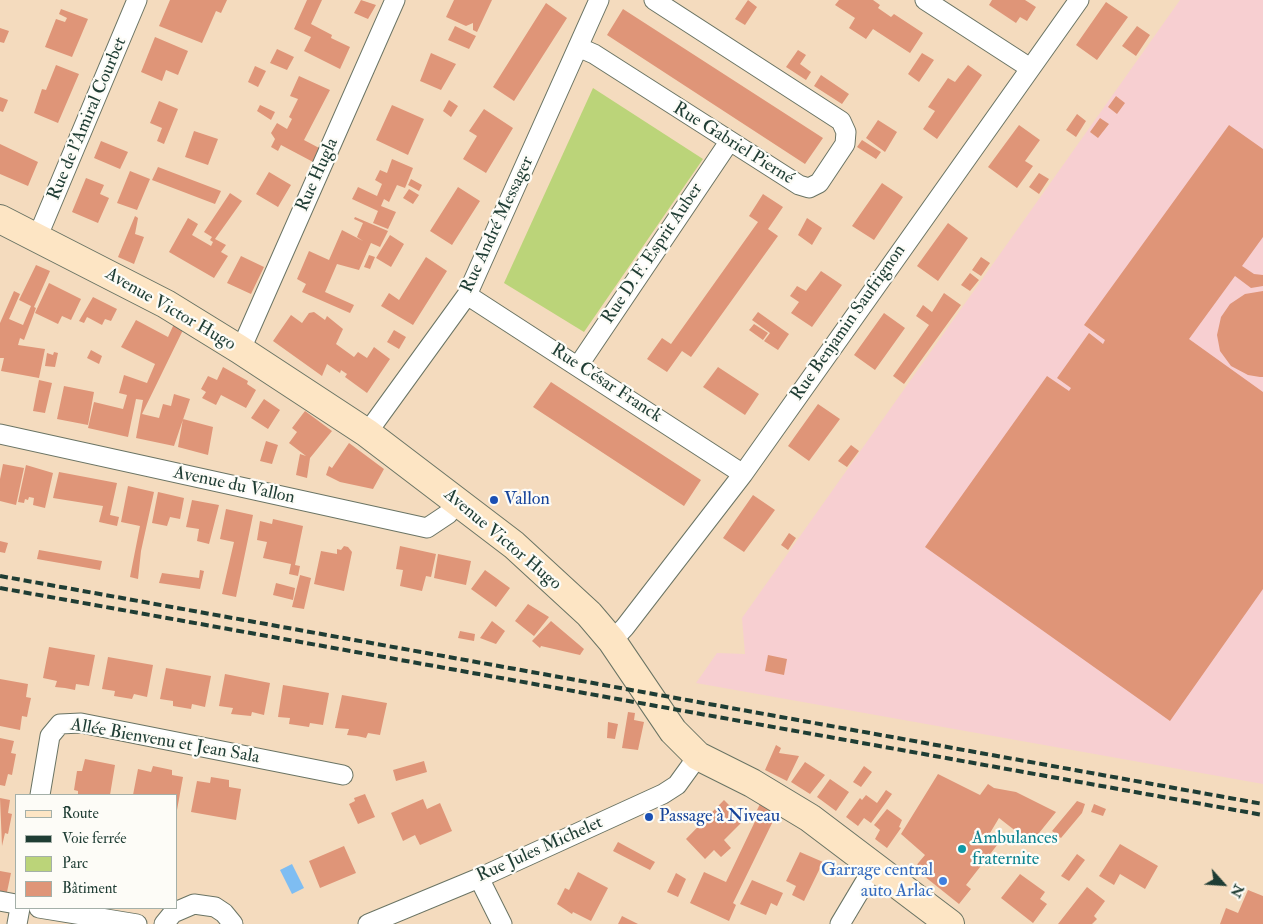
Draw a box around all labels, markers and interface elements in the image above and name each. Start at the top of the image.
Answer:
street label: Rue de l'Amiral Courbet [44,34,132,204]
street label: Rue Gabriel Pierné [669,98,797,190]
street label: Rue Hugla [292,135,344,215]
street label: Rue André Messager [457,153,539,297]
street label: Rue D. F. Esprit Auber [598,180,708,328]
street label: Rue Benjamin Saufrignon [787,241,911,405]
street label: Avenue Victor Hugo [101,264,239,356]
street label: Rue César Franck [546,340,666,428]
street label: Avenue du Vallon [171,463,297,509]
street label: Avenue Victor Hugo [439,485,565,595]
place label: Vallon [504,489,550,511]
marker: Vallon [488,494,500,506]
street label: Allée Bienvenu et Jean Sala [69,715,261,769]
legend [15,794,178,909]
text: Route [62,804,99,823]
place label: Passage à Niveau [659,806,780,828]
marker: Passage à Niveau [643,811,655,823]
street label: Rue Jules Michelet [474,813,606,887]
place label: Ambulances fraternite [972,828,1058,871]
text: Voie ferrée [62,829,127,848]
marker: Ambulances fraternite [956,843,968,855]
text: Parc [62,854,88,873]
north arrow [1198,859,1248,909]
place label: Garrage central auto Arlac [821,860,933,902]
marker: Garrage central auto Arlac [937,875,949,887]
text: Bâtiment [62,879,117,898]
text: N [1227,881,1247,900]

